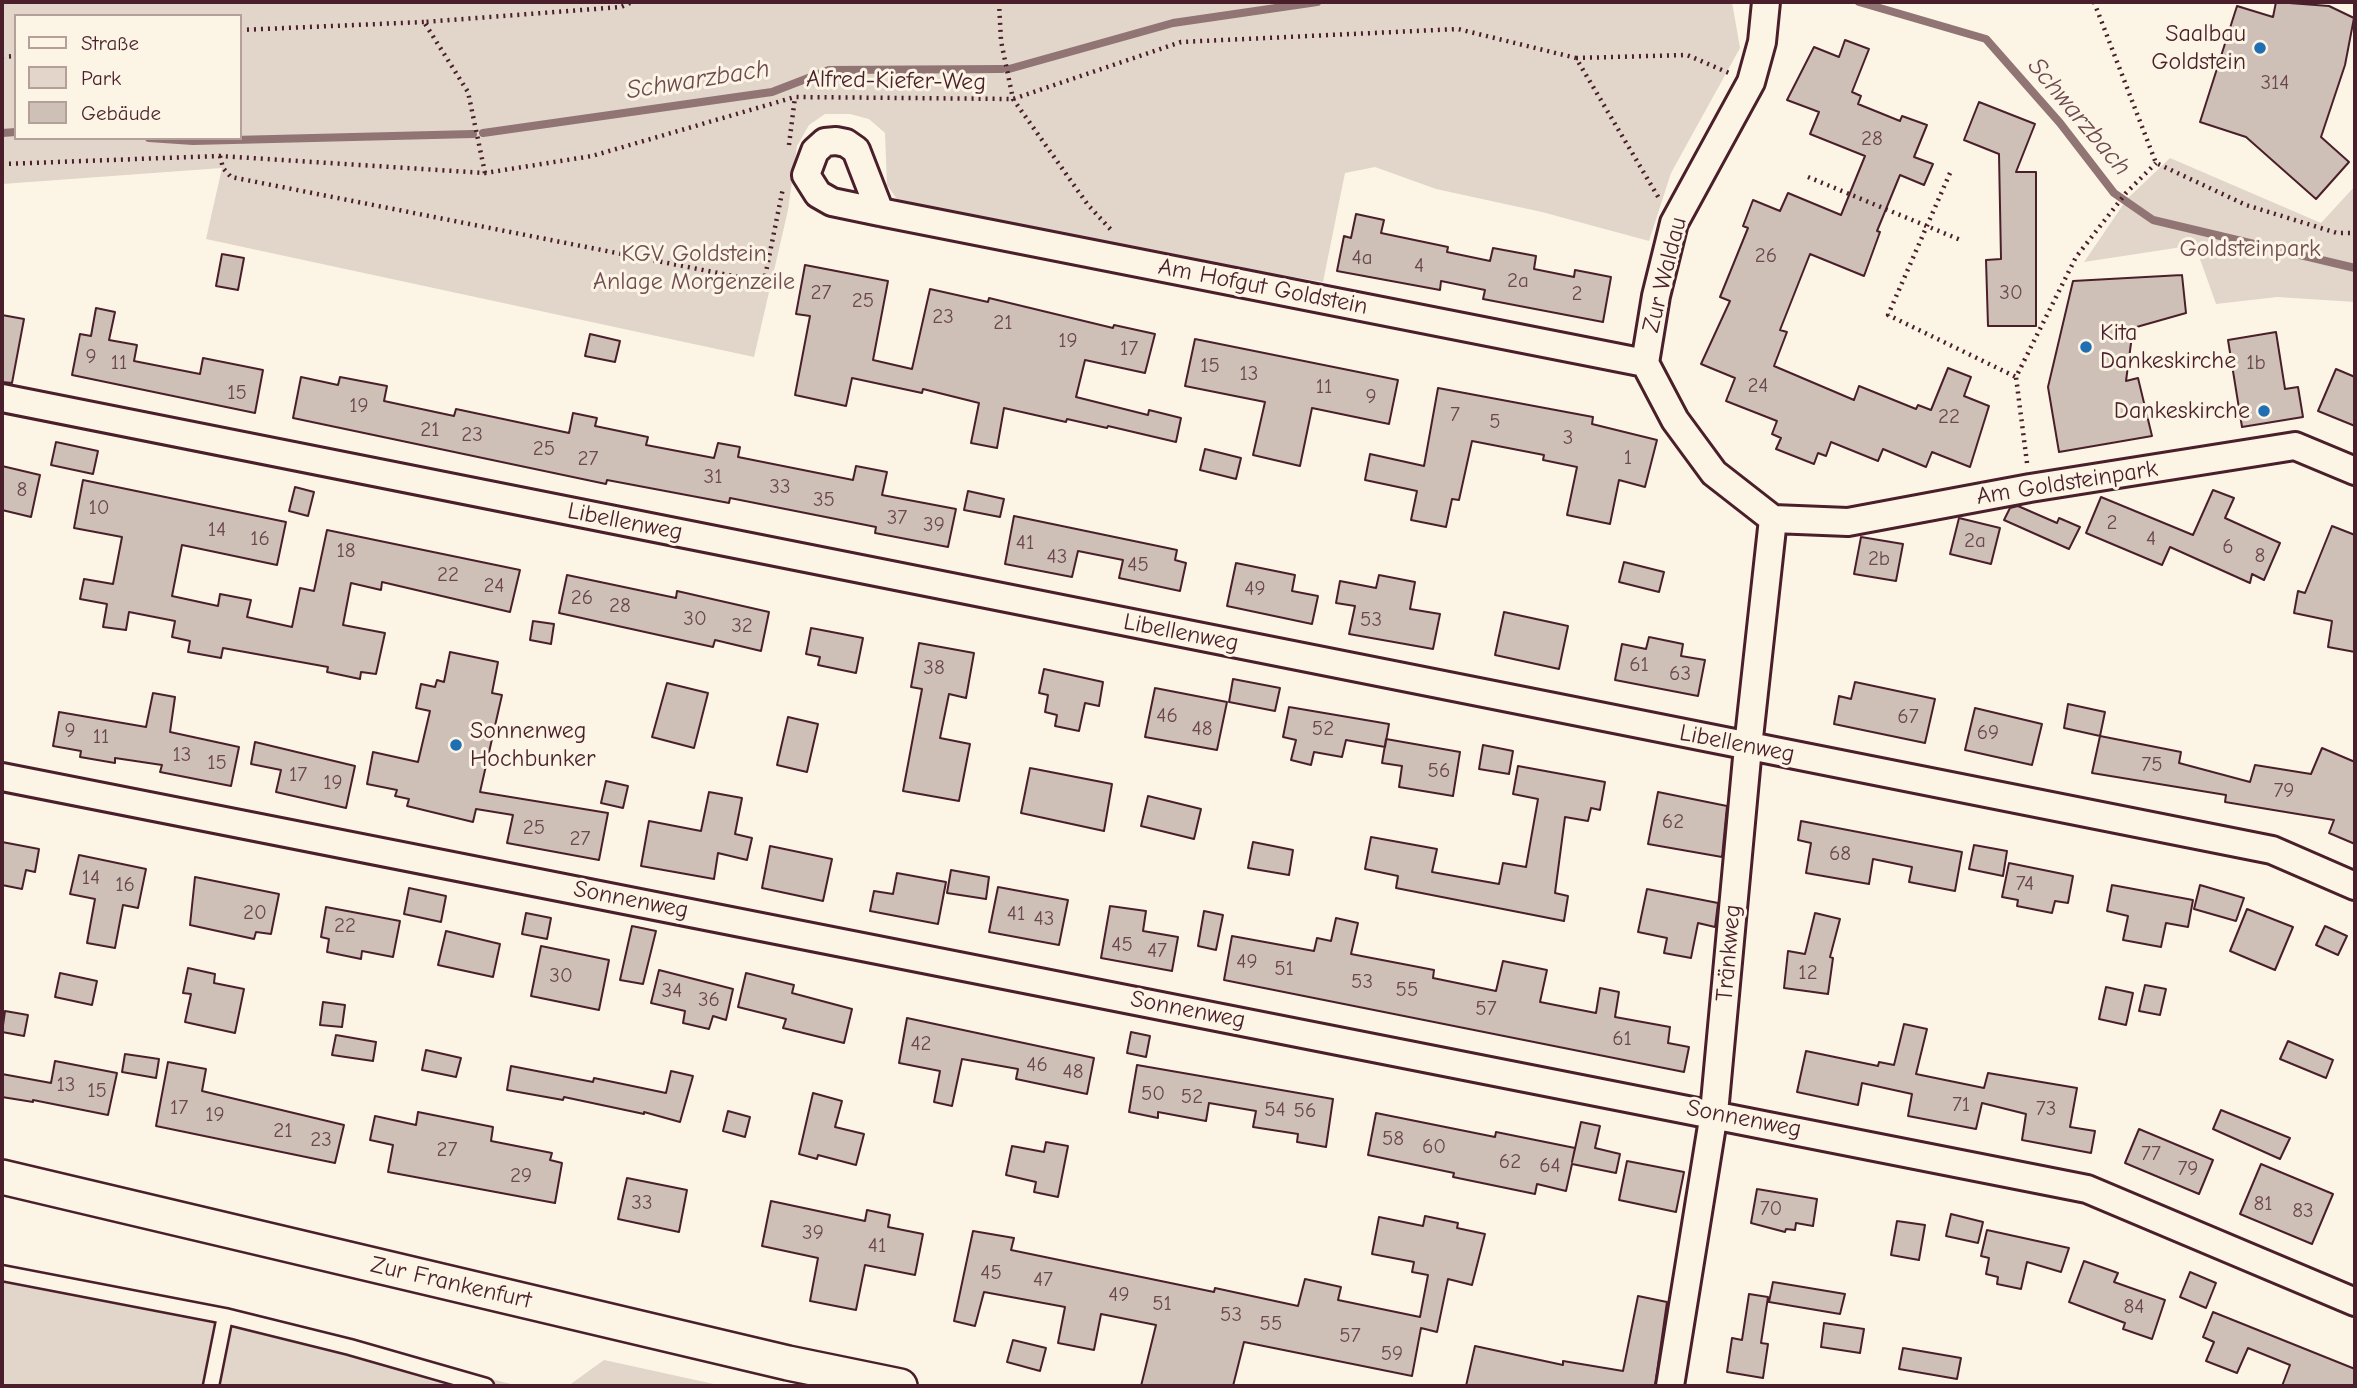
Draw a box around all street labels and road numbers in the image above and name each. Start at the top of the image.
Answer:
street label: Alfred-Kiefer-Weg [806,65,986,97]
street label: Zur Waldau [1637,214,1693,336]
street label: Am Hofgut Goldstein [1156,253,1370,321]
street label: Am Goldsteinpark [1974,454,2160,512]
street label: Libellenweg [565,497,685,547]
street label: Libellenweg [1121,608,1241,658]
street label: Libellenweg [1677,719,1797,769]
street label: Sonnenweg [571,875,691,925]
street label: Tränkweg [1710,903,1748,1003]
street label: Sonnenweg [1128,985,1248,1035]
street label: Sonnenweg [1684,1094,1804,1144]
street label: Zur Frankenfurt [368,1251,534,1315]

